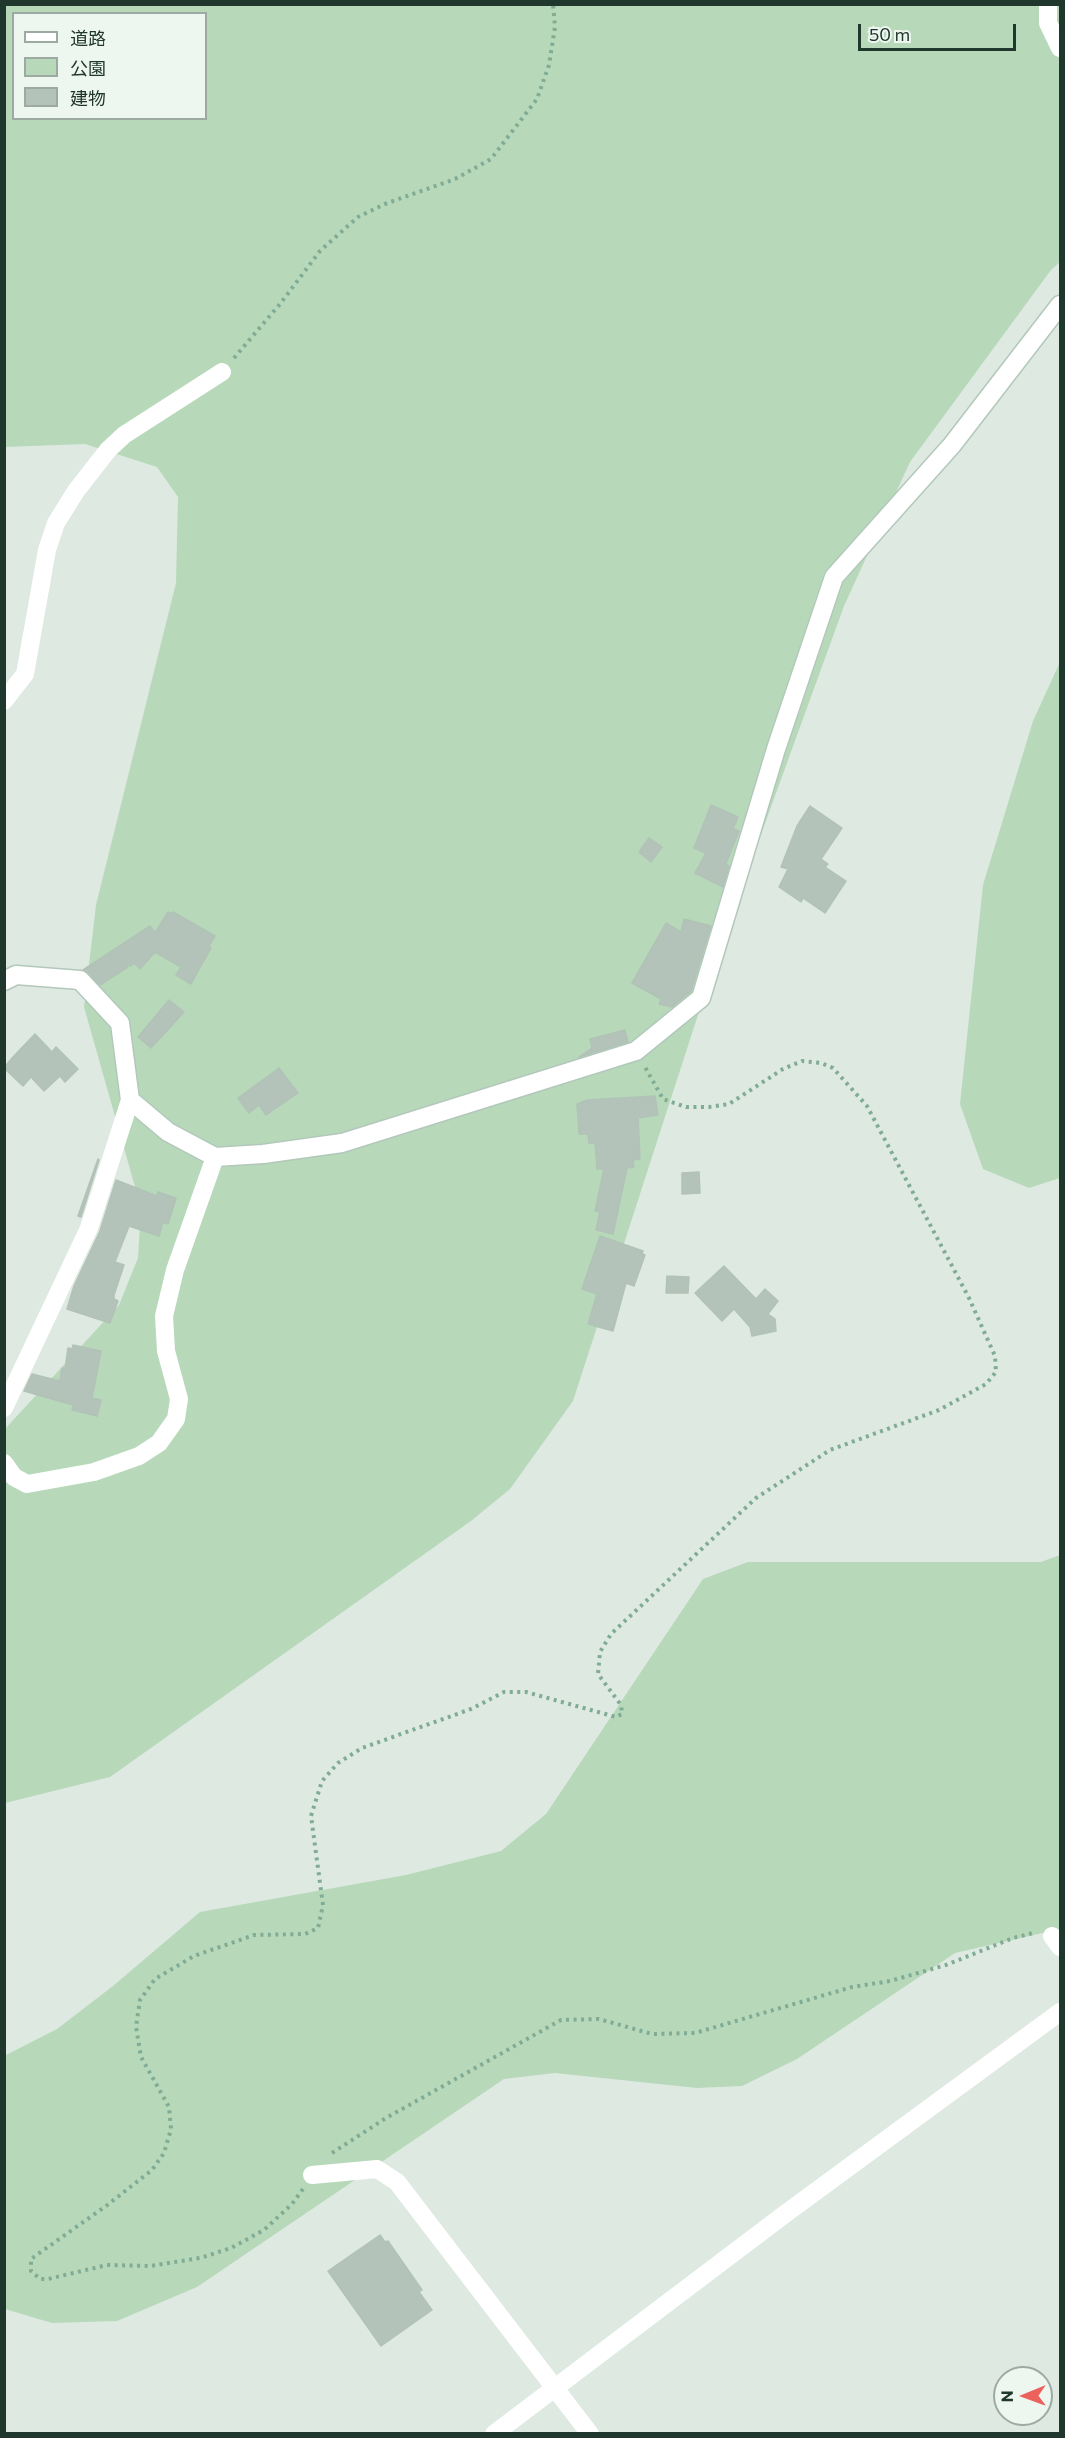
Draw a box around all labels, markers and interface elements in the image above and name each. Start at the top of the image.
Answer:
legend [12,12,207,120]
scale bar [861,12,1018,50]
text: 50 m [869,23,910,45]
text: 道路 [70,27,106,49]
text: 公園 [70,57,106,79]
text: 建物 [70,87,106,109]
north arrow [993,2366,1053,2426]
text: N [997,2390,1016,2402]

